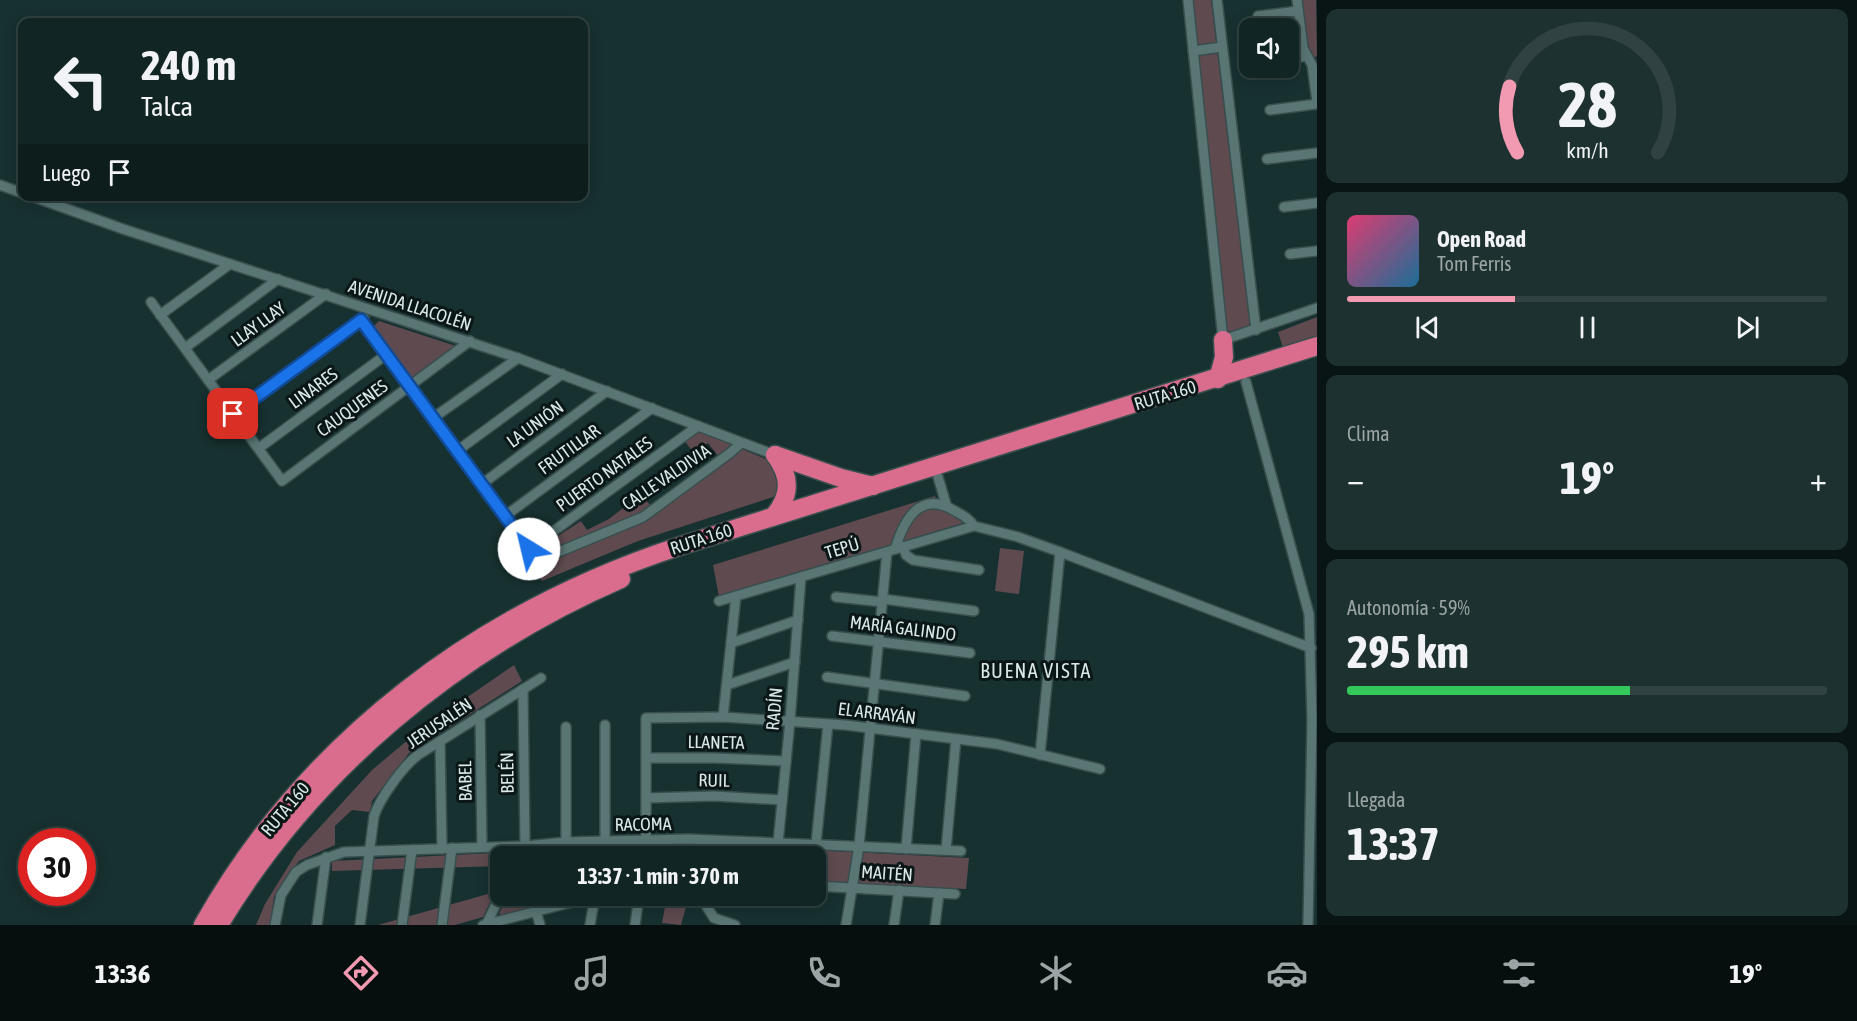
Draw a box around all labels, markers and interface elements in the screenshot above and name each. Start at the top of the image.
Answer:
map controls [1239,18,1299,78]
button: sound [1239,18,1299,78]
text: 240 m [141,41,236,89]
icon: left [42,42,120,120]
text: 28 [1558,69,1616,140]
text: Talca [141,91,193,122]
text: km/h [1566,138,1608,163]
icon: arrive [103,156,136,189]
text: Luego [42,160,91,186]
text: Open Road [1437,226,1526,252]
text: Tom Ferris [1437,252,1511,275]
street label: AVENIDA LLACOLÉN [346,275,474,335]
street label: LLAY LLAY [227,297,289,351]
icon: previous [1411,311,1444,344]
icon: pause [1571,311,1604,344]
icon: next [1731,311,1764,344]
street label: LINARES [284,363,342,413]
street label: CAUQUENES [313,375,392,441]
street label: RUTA 160 [1132,376,1198,414]
pin [207,388,258,439]
street label: LA UNIÓN [502,396,568,452]
icon: arrive [216,397,249,430]
street label: FRUTILLAR [534,420,604,478]
text: Clima [1347,422,1390,445]
street label: PUERTO NATALES [552,432,656,516]
street label: CALLE VALDIVIA [618,440,714,514]
text: 19° [1560,452,1614,504]
text: − [1347,460,1364,498]
text: + [1810,460,1827,498]
position arrow [497,517,561,581]
street label: RUTA 160 [668,519,734,559]
street label: TEPÚ [822,533,862,563]
text: Autonomía · 59% [1347,596,1470,619]
street label: MARÍA GALINDO [849,611,957,645]
text: 295 km [1347,626,1469,678]
district label: BUENA VISTA [980,659,1092,682]
street label: RADÍN [762,687,786,731]
street label: JERUSALÉN [402,693,476,753]
street label: EL ARRAYÁN [837,698,917,728]
street label: LLANETA [687,731,745,753]
street label: BELÉN [496,752,518,794]
street label: BABEL [454,761,476,801]
street label: RUIL [698,769,730,791]
street label: RUTA 160 [257,778,313,840]
text: Llegada [1347,788,1405,811]
street label: RACOMA [614,813,672,835]
text: 13:37 [1347,818,1440,870]
speed limit sign: 30 [18,828,96,906]
street label: MAITÉN [860,861,914,885]
text: 13:37 · 1 min · 370 m [577,863,739,889]
icon: directions [340,952,382,994]
icon: music [571,952,613,994]
icon: phone [803,952,845,994]
icon: climate [1035,952,1077,994]
icon: car [1266,952,1308,994]
icon: filters [1498,952,1540,994]
text: 13:36 [95,958,150,989]
text: 19° [1729,958,1762,989]

